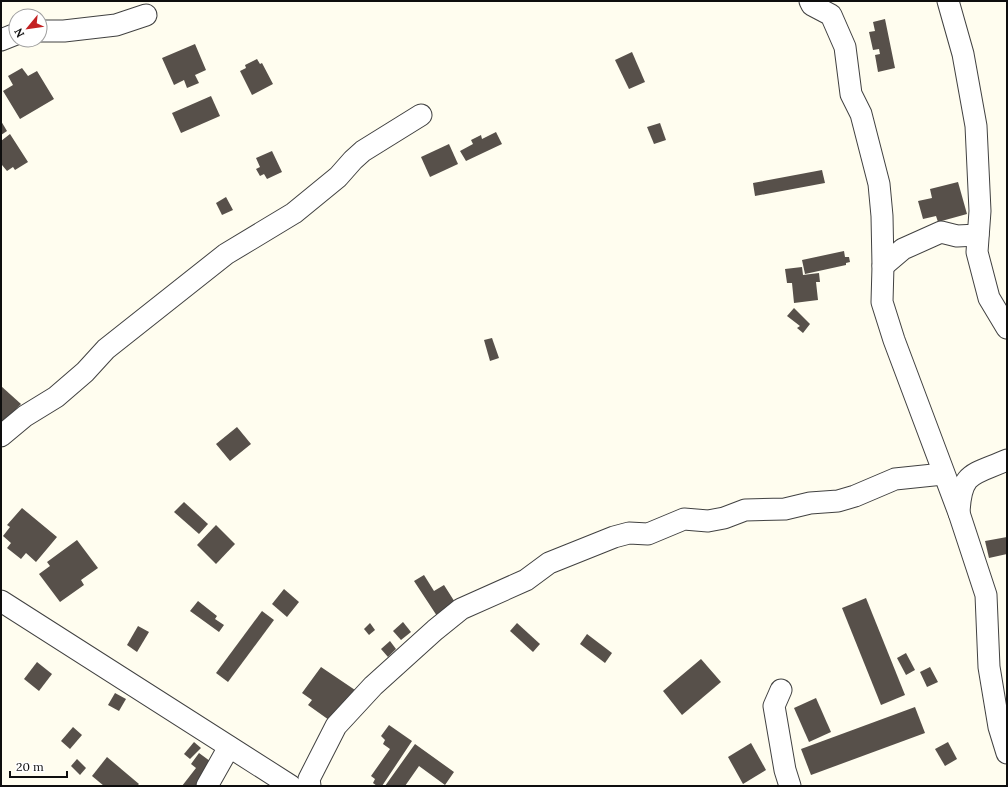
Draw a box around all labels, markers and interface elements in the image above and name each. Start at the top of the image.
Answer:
north arrow [8,8,48,48]
text: N [11,25,27,40]
scale bar [10,753,67,779]
text: 20 m [16,759,44,774]

